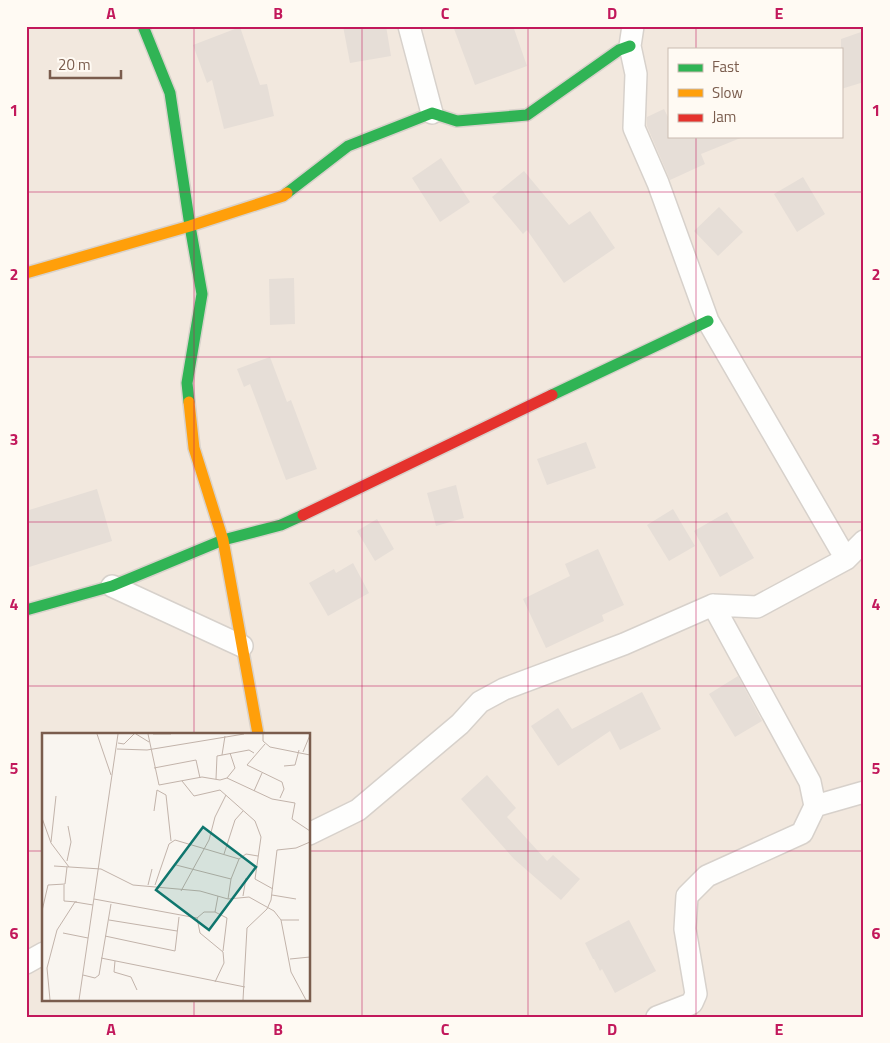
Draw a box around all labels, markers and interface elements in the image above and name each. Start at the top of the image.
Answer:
text: A [106,1,116,25]
text: B [273,1,283,25]
text: C [441,1,450,25]
text: D [607,1,617,25]
text: E [775,1,784,25]
scale bar [50,48,121,80]
legend [668,48,842,138]
text: 20 m [58,53,91,76]
text: Fast [712,55,740,78]
text: Slow [712,81,743,104]
text: 1 [10,98,18,122]
text: 1 [872,98,880,122]
text: Jam [712,105,736,128]
text: 2 [10,262,18,286]
text: 2 [872,262,880,286]
text: 3 [10,427,18,451]
text: 3 [872,427,880,451]
text: 4 [10,592,19,616]
text: 4 [872,592,881,616]
inset map [42,733,310,1000]
text: 5 [10,756,19,780]
text: 5 [872,756,881,780]
text: 6 [10,921,19,945]
text: 6 [872,921,881,945]
text: A [106,1017,116,1041]
text: B [273,1017,283,1041]
text: C [441,1017,450,1041]
text: D [607,1017,617,1041]
text: E [775,1017,784,1041]

